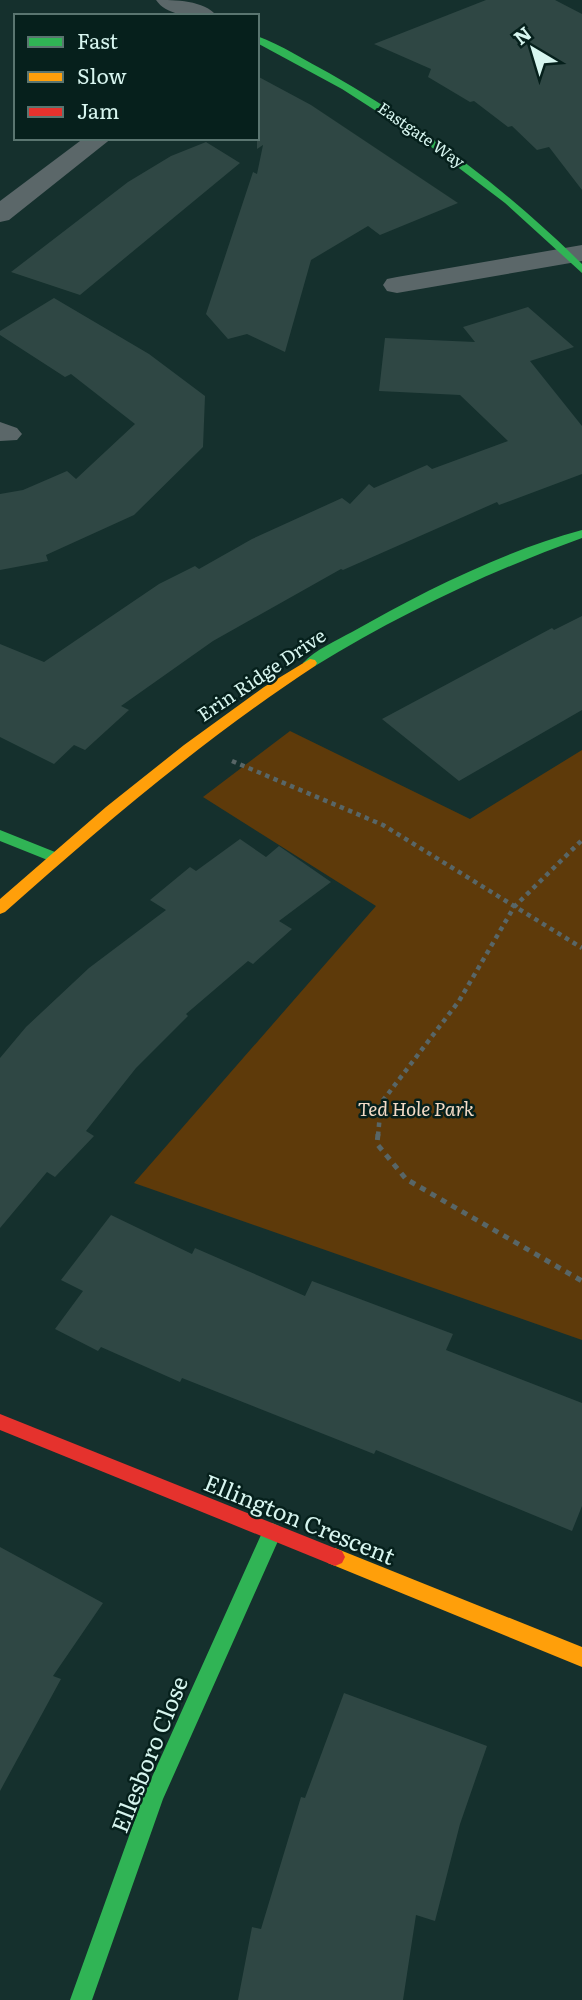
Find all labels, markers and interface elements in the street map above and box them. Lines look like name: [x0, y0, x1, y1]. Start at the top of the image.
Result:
legend: [14, 14, 259, 140]
north arrow: [498, 14, 568, 84]
text: N: [507, 19, 537, 51]
text: Fast: [77, 24, 118, 55]
text: Slow: [77, 59, 127, 90]
text: Jam: [77, 94, 119, 125]
street label: Eastgate Way: [374, 95, 471, 173]
street label: Erin Ridge Drive: [191, 621, 331, 727]
park label: Ted Hole Park: [358, 1094, 475, 1122]
street label: Ellington Crescent: [199, 1464, 401, 1572]
street label: Ellesboro Close: [101, 1671, 195, 1837]

